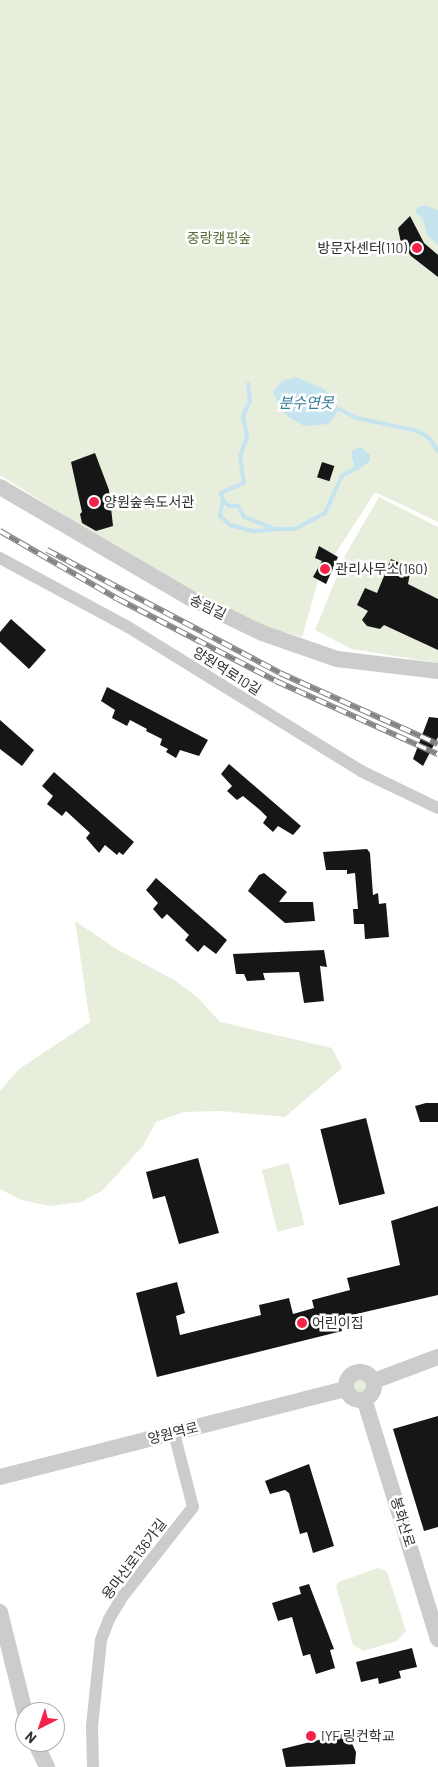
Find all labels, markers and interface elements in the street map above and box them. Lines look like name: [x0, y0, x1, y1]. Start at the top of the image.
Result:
park label: 중랑캠핑숲: [187, 230, 251, 246]
place label: 방문자센터(110): [318, 240, 407, 256]
marker: 방문자센터(110): [411, 242, 423, 254]
water label: 분수연못: [278, 394, 334, 412]
place label: 양원숲속도서관: [104, 494, 194, 510]
marker: 양원숲속도서관: [88, 496, 100, 508]
place label: 관리사무소(160): [335, 561, 427, 577]
marker: 관리사무소(160): [319, 563, 331, 575]
street label: 송림길: [187, 591, 229, 623]
street label: 양원역로10길: [190, 643, 264, 699]
place label: 어린이집: [312, 1315, 364, 1331]
marker: 어린이집: [296, 1317, 308, 1329]
street label: 양원역로: [146, 1419, 200, 1447]
street label: 봉화산로: [387, 1495, 419, 1549]
street label: 용마산로136가길: [98, 1515, 170, 1603]
north arrow: [15, 1702, 65, 1752]
text: N: [21, 1728, 40, 1747]
place label: IYF 링컨학교: [321, 1728, 395, 1744]
marker: IYF 링컨학교: [305, 1730, 317, 1742]

